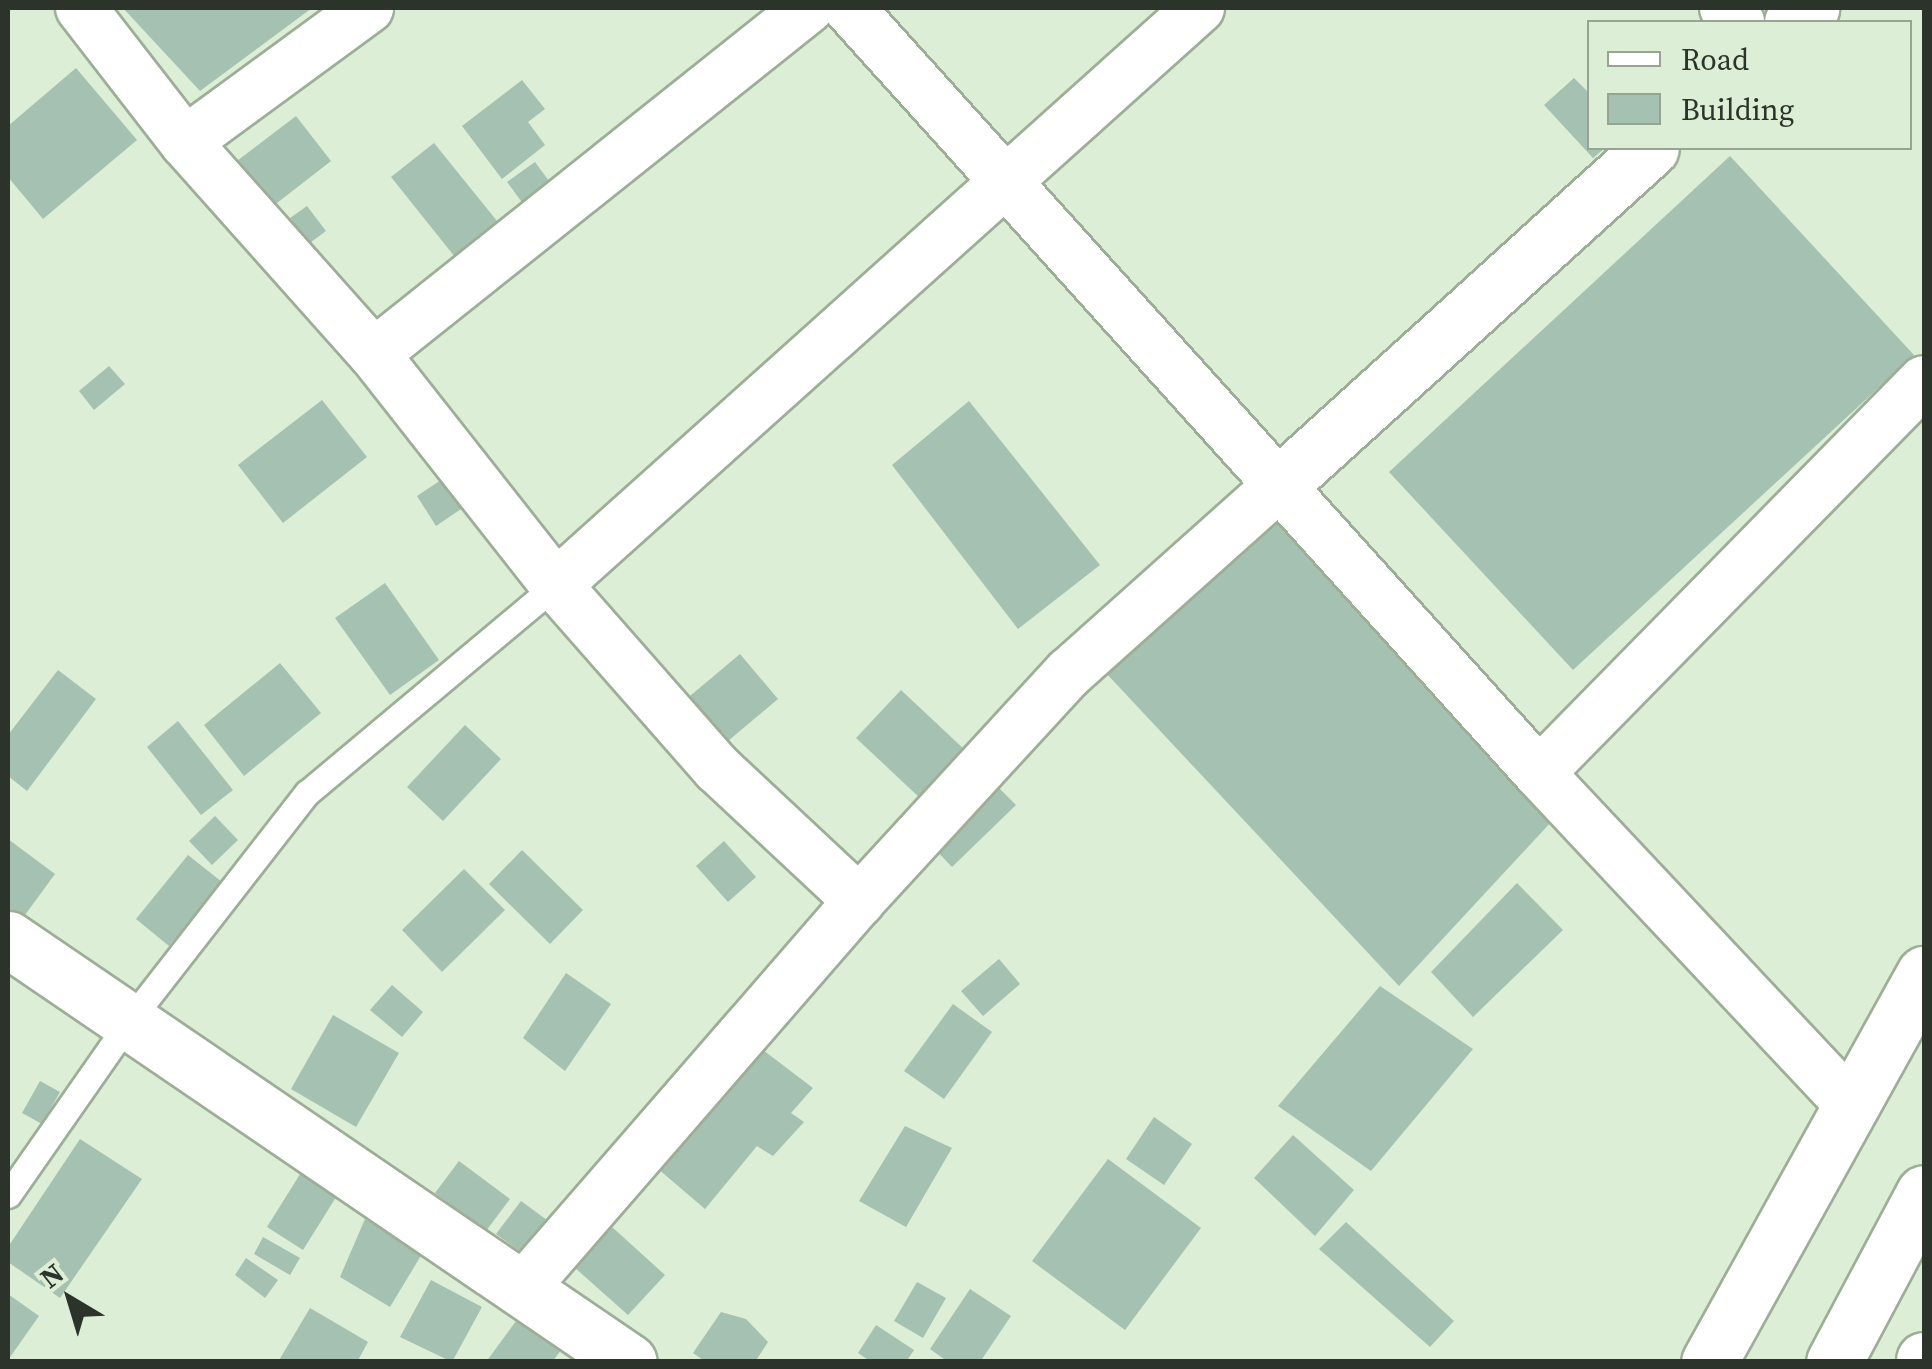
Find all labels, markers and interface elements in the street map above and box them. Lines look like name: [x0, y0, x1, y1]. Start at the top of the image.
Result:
legend: [1587, 20, 1912, 150]
text: Road: [1681, 39, 1749, 80]
text: Building: [1681, 89, 1794, 130]
north arrow: [20, 1249, 120, 1349]
text: N: [32, 1254, 71, 1297]

